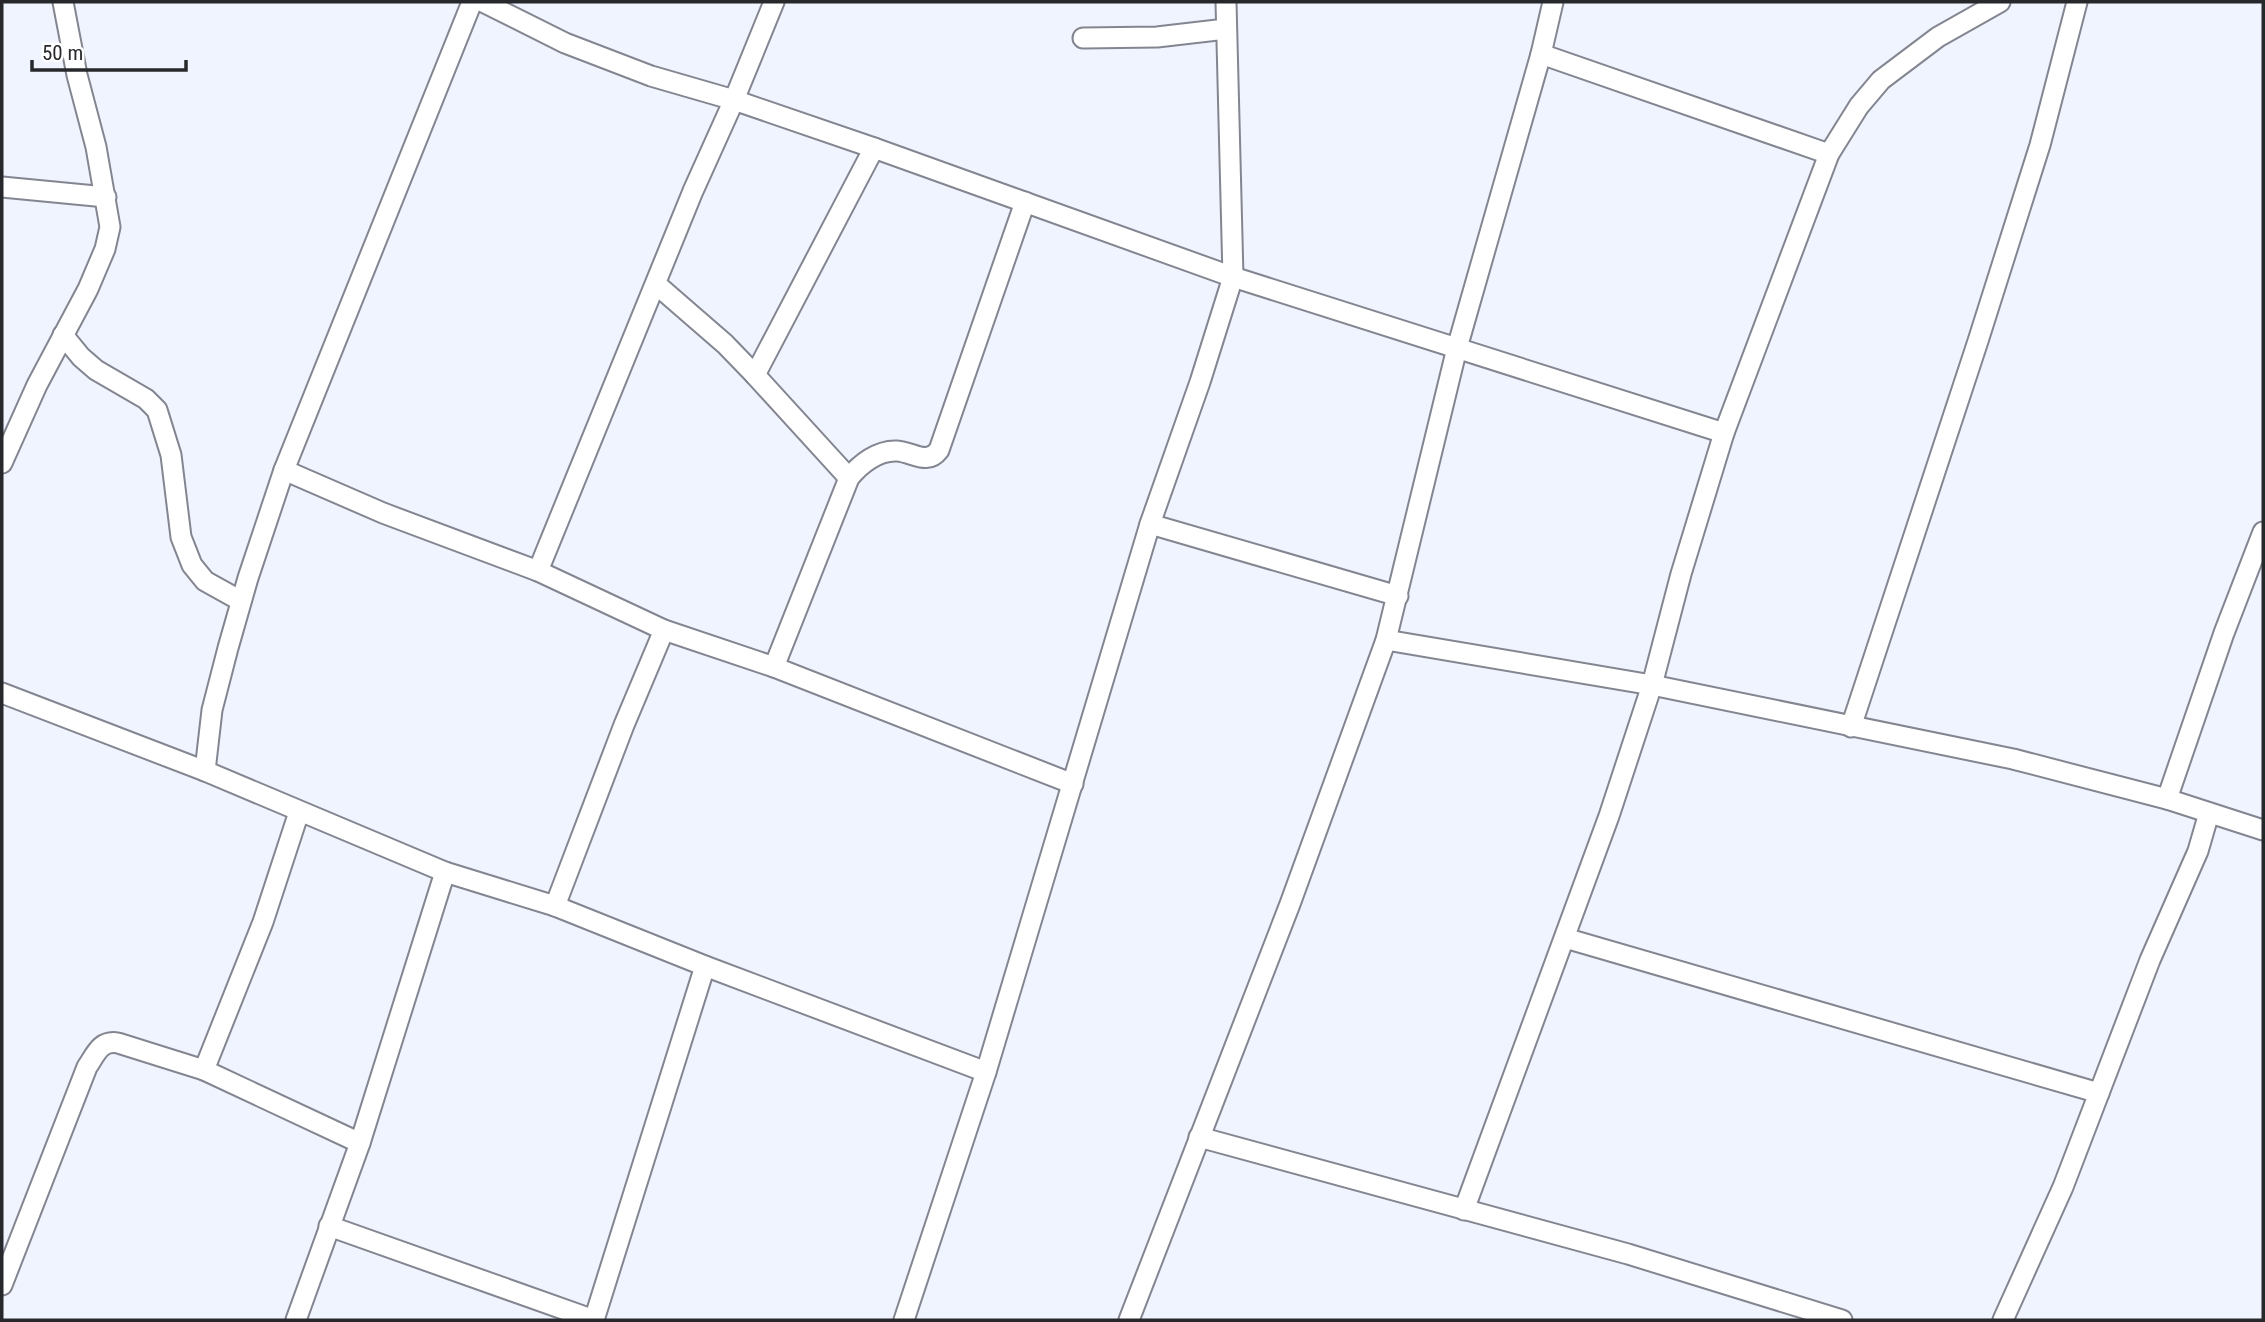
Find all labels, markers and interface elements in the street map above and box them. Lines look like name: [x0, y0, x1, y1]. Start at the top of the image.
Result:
scale bar: [32, 28, 186, 72]
text: 50 m: [42, 41, 83, 65]

